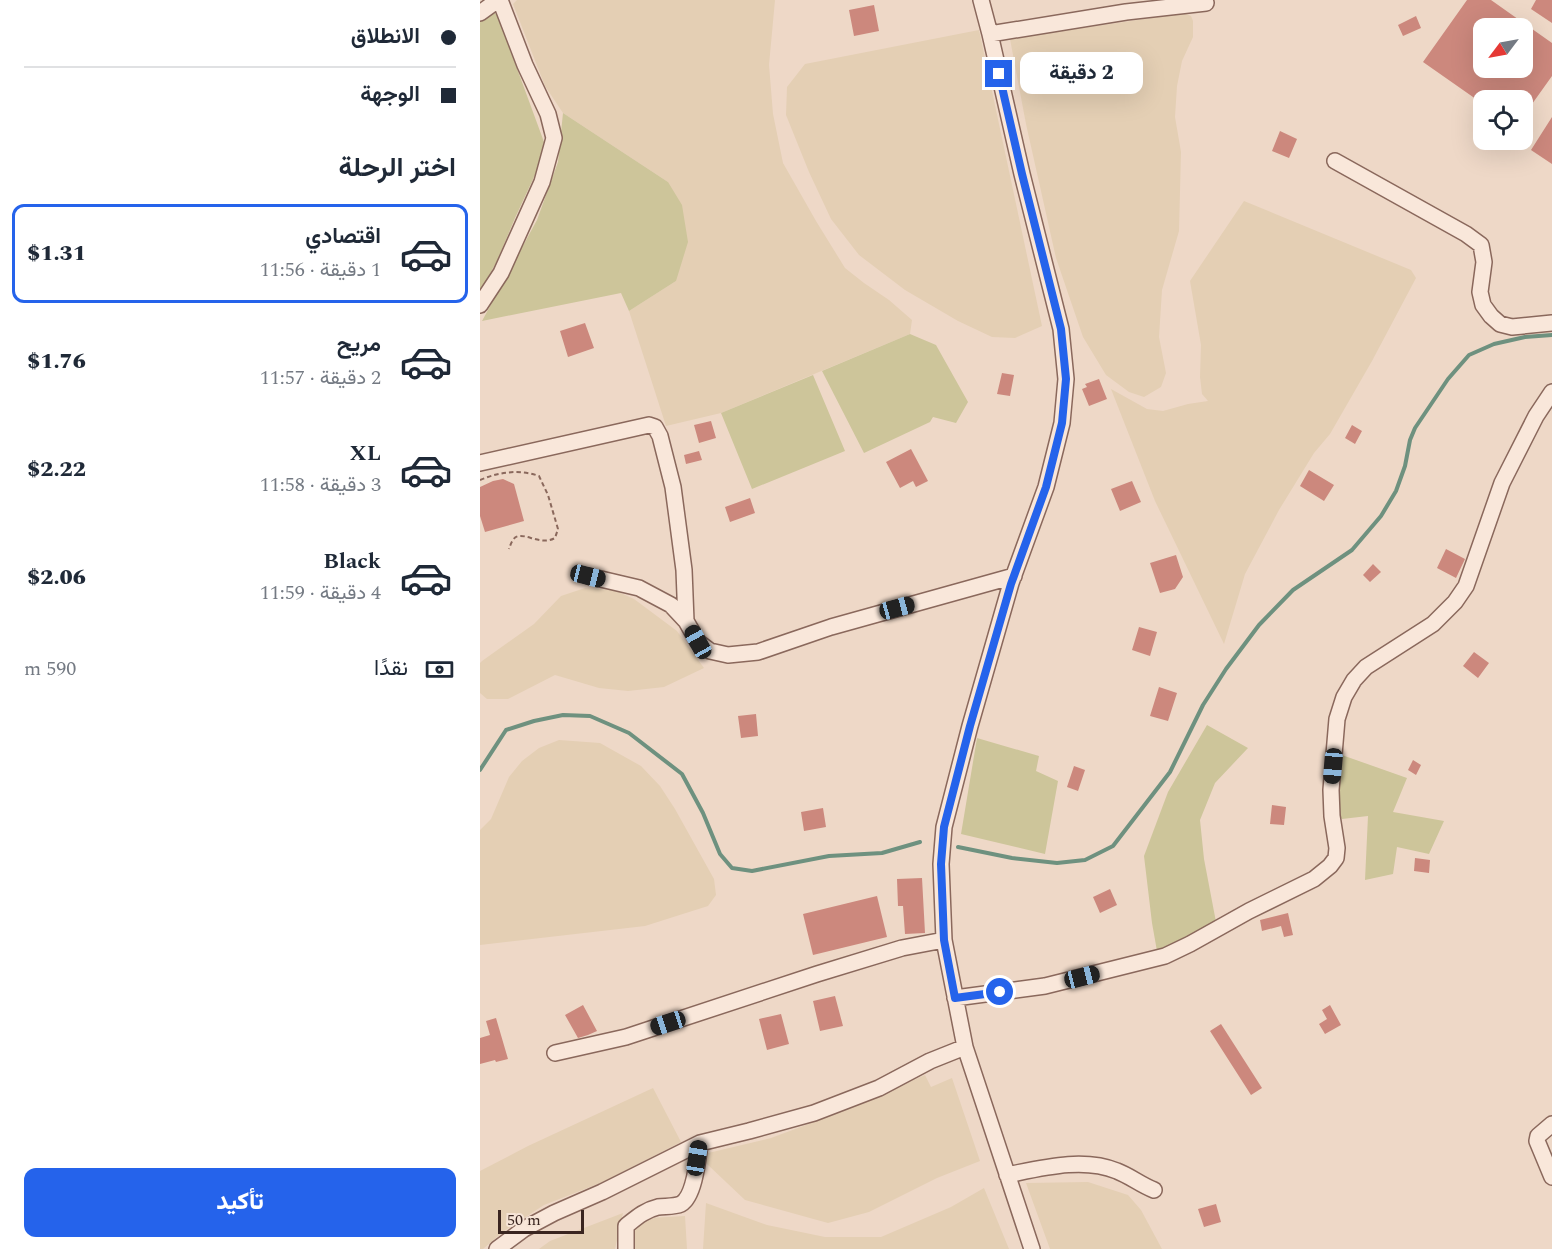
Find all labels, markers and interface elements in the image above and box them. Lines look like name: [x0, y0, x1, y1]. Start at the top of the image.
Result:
north arrow: [1473, 18, 1533, 78]
map controls: [1473, 18, 1533, 150]
text: الانطلاق: [351, 20, 420, 53]
callout: 2 دقيقة: [1020, 53, 1143, 95]
text: 2 دقيقة: [1049, 58, 1114, 88]
route end: [985, 60, 1012, 87]
text: الوجهة: [360, 78, 420, 111]
button: locate: [1473, 90, 1533, 150]
text: اختر الرحلة: [339, 147, 456, 189]
text: اقتصادي: [305, 220, 381, 253]
icon: car: [399, 227, 453, 281]
text: $1.31: [27, 237, 86, 270]
text: 1 دقيقة · 11:56: [260, 255, 381, 285]
text: مريح: [337, 328, 381, 361]
icon: car: [399, 335, 453, 389]
text: $1.76: [27, 345, 86, 378]
text: 2 دقيقة · 11:57: [260, 363, 381, 393]
text: XL: [350, 437, 381, 470]
icon: car: [399, 443, 453, 497]
text: $2.22: [27, 453, 86, 486]
text: 3 دقيقة · 11:58: [260, 470, 381, 500]
text: Black: [323, 545, 381, 578]
icon: car: [399, 551, 453, 605]
text: $2.06: [27, 561, 86, 594]
car: [568, 563, 608, 589]
text: 4 دقيقة · 11:59: [260, 578, 381, 608]
car: [877, 595, 917, 621]
car: [681, 622, 715, 662]
text: نقدًا: [374, 652, 408, 685]
icon: cash: [423, 653, 456, 686]
text: 590 m: [24, 654, 76, 684]
car: [1322, 747, 1344, 785]
car: [1062, 964, 1102, 990]
route start: [986, 978, 1013, 1005]
car: [648, 1009, 688, 1037]
car: [685, 1139, 709, 1177]
button: تأكيد: [24, 1168, 456, 1237]
scale bar: [498, 1207, 584, 1234]
text: 50 m: [507, 1208, 541, 1232]

